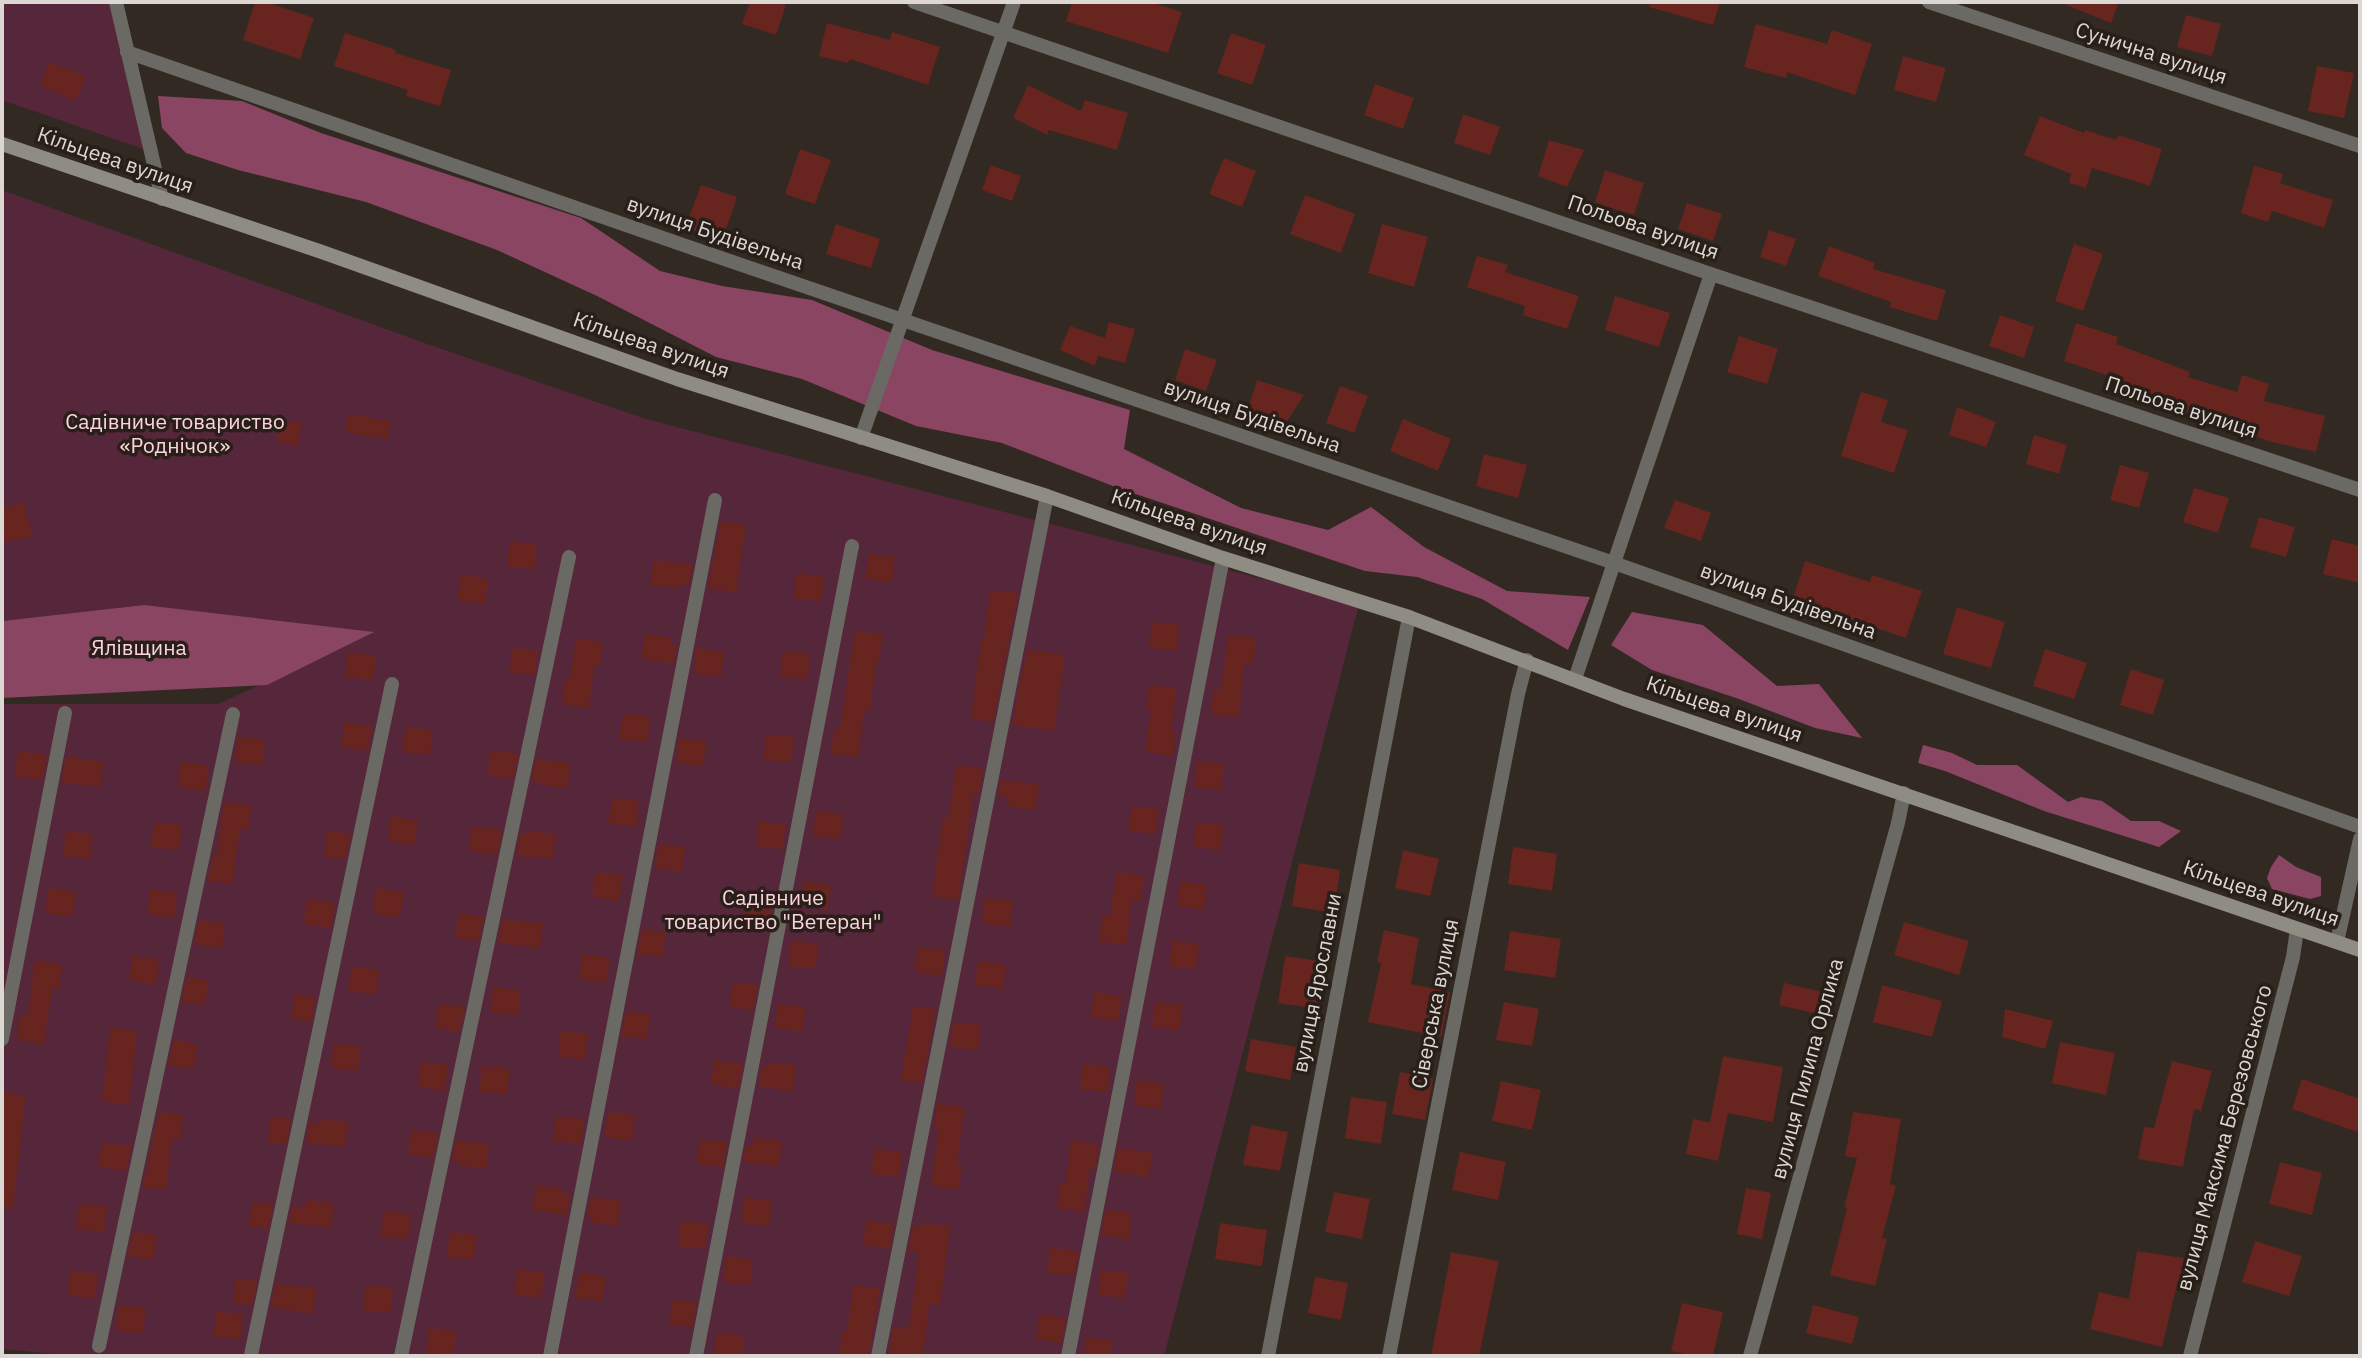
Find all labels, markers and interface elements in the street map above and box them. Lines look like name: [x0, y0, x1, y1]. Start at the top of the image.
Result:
street label: Сунична вулиця: [2072, 18, 2230, 90]
street label: Кільцева вулиця: [34, 122, 196, 200]
street label: Польова вулиця: [1564, 190, 1722, 266]
street label: вулиця Будівельна: [623, 192, 807, 276]
street label: Кільцева вулиця: [570, 307, 732, 385]
street label: Польова вулиця: [2102, 372, 2260, 444]
street label: вулиця Будівельна: [1160, 375, 1344, 459]
park label: Садівниче товариство «Роднічок»: [65, 410, 285, 460]
street label: Кільцева вулиця: [1108, 484, 1270, 562]
street label: вулиця Будівельна: [1697, 558, 1879, 646]
park label: Ялівщина: [91, 636, 187, 662]
street label: Кільцева вулиця: [1643, 671, 1805, 749]
street label: Кільцева вулиця: [2180, 855, 2342, 933]
park label: Садівниче товариство "Ветеран": [664, 886, 882, 936]
street label: вулиця Ярославни: [1288, 891, 1348, 1075]
street label: Сіверська вулиця: [1407, 917, 1465, 1091]
street label: вулиця Пилипа Орлика: [1766, 956, 1850, 1182]
street label: вулиця Максима Березовського: [2172, 982, 2278, 1294]

